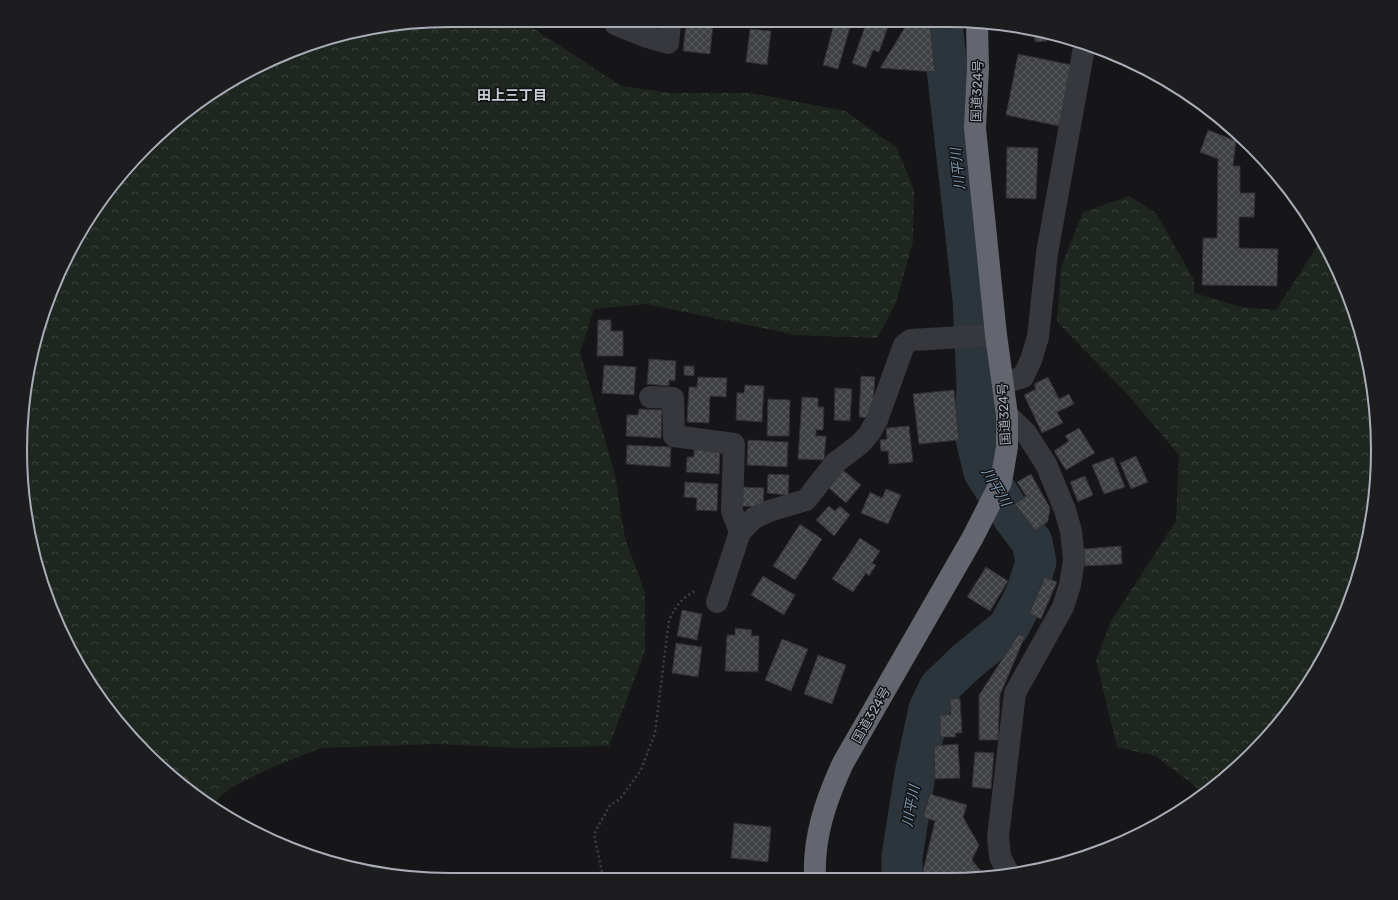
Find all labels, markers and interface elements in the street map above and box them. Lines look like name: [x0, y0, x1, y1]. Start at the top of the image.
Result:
street label: 国道324号: [968, 60, 986, 122]
district label: 田上三丁目: [477, 87, 547, 104]
water label: 川平川: [947, 145, 969, 191]
street label: 国道324号: [995, 382, 1013, 446]
water label: 川平川: [978, 465, 1015, 511]
street label: 国道324号: [849, 684, 893, 746]
water label: 川平川: [899, 782, 923, 828]

